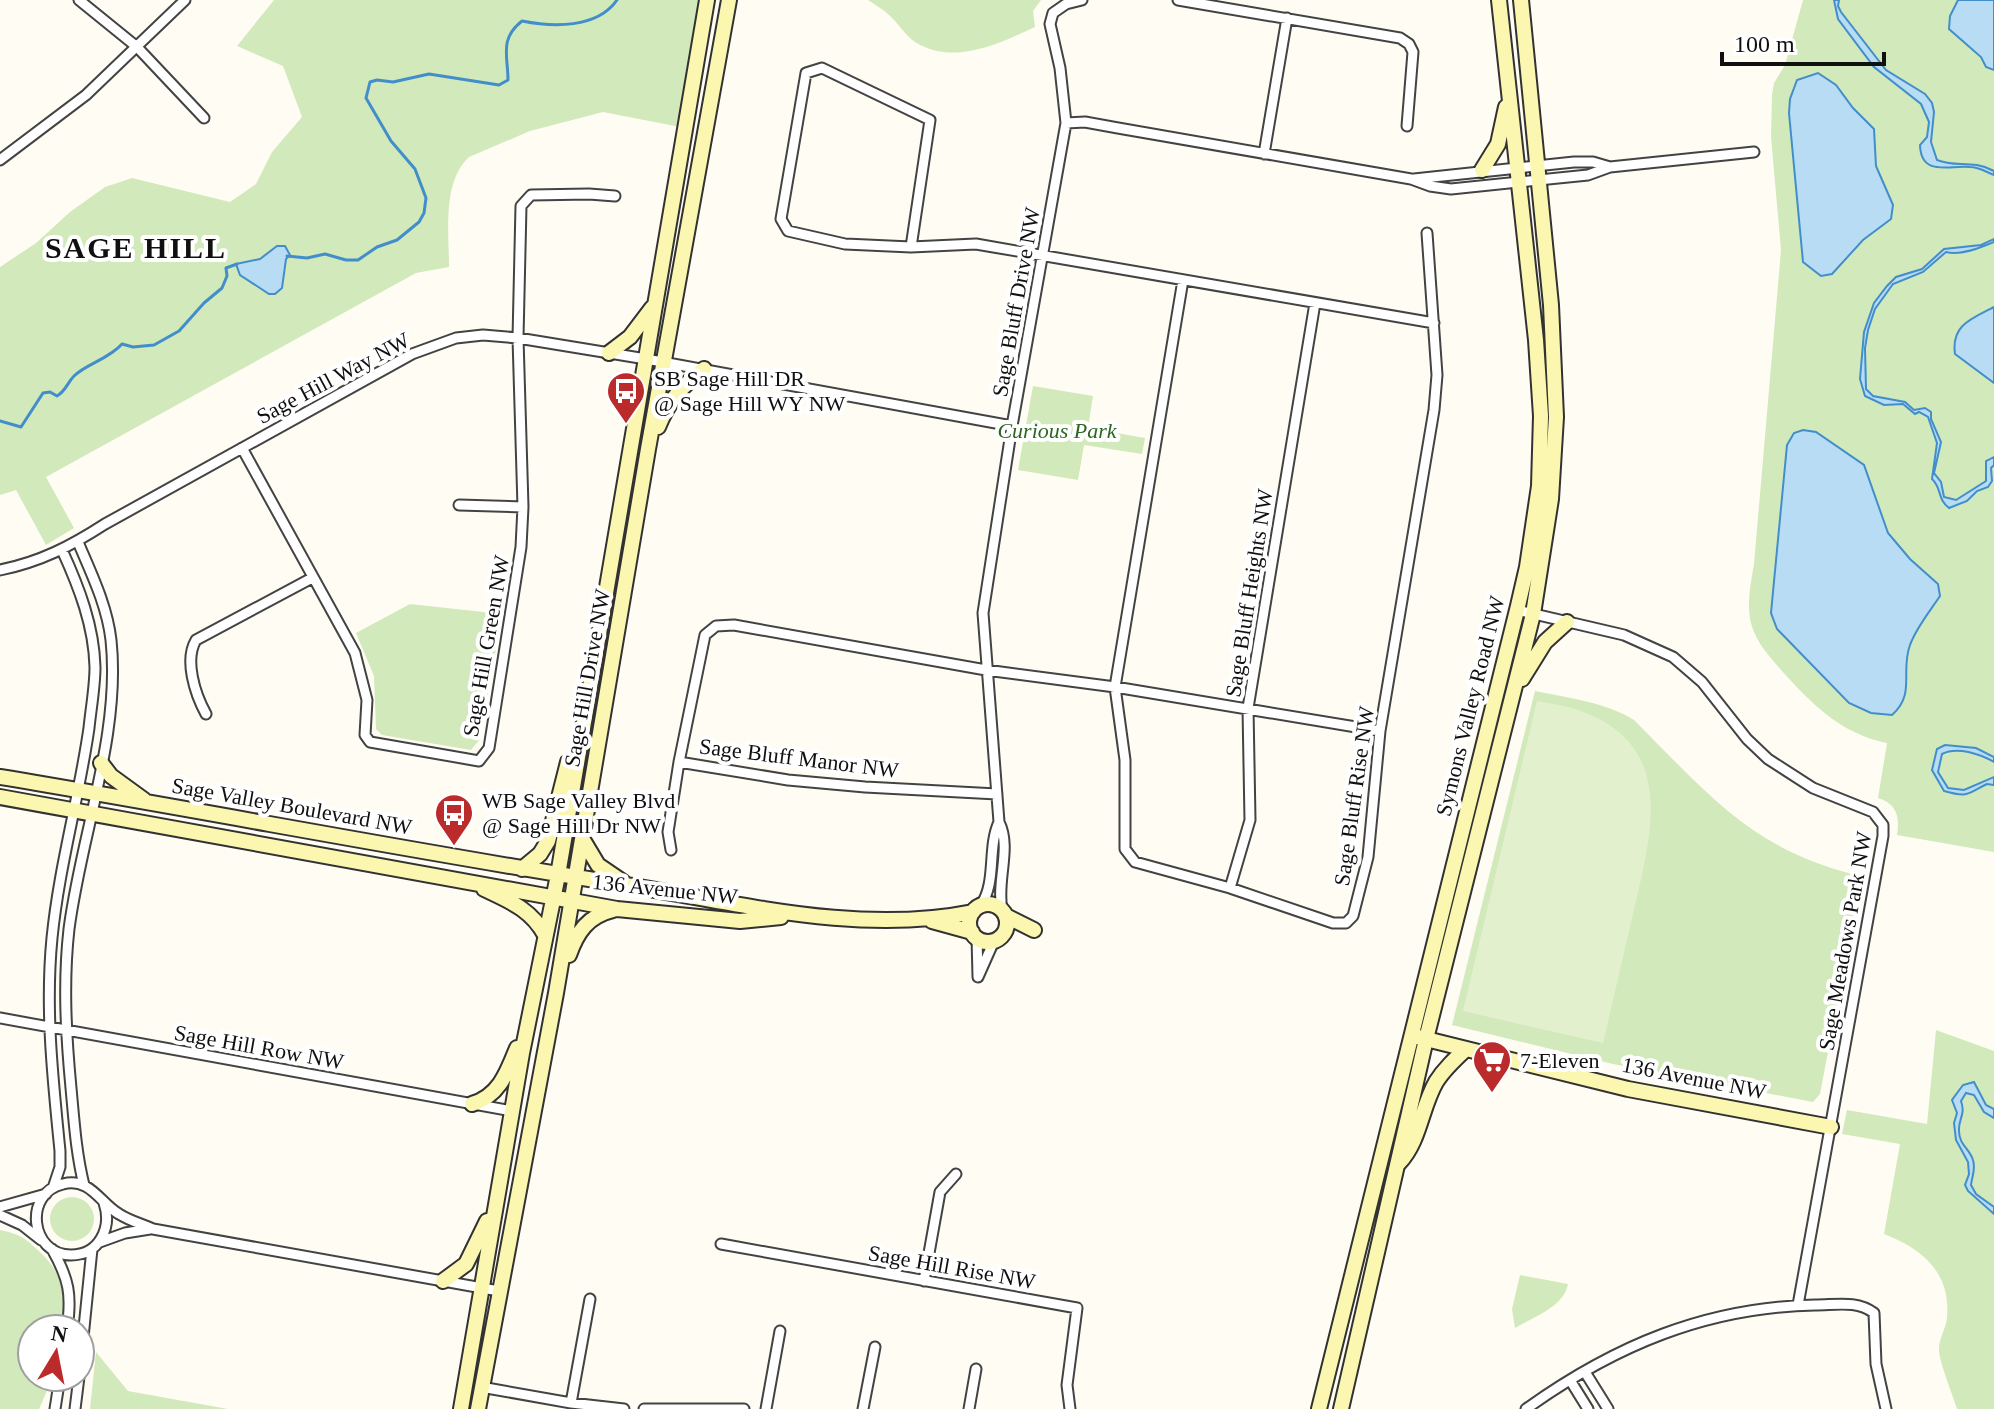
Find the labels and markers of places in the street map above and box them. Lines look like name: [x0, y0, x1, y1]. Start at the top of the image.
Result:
place label: SB Sage Hill DR @ Sage Hill WY NW: [654, 366, 846, 416]
bus stop icon: SB Sage Hill DR @ Sage Hill WY NW: [605, 370, 647, 425]
place label: WB Sage Valley Blvd @ Sage Hill Dr NW: [482, 788, 675, 838]
bus stop icon: WB Sage Valley Blvd @ Sage Hill Dr NW: [433, 792, 475, 847]
supermarket icon: 7-Eleven: [1471, 1039, 1513, 1094]
place label: 7-Eleven: [1520, 1048, 1599, 1073]

